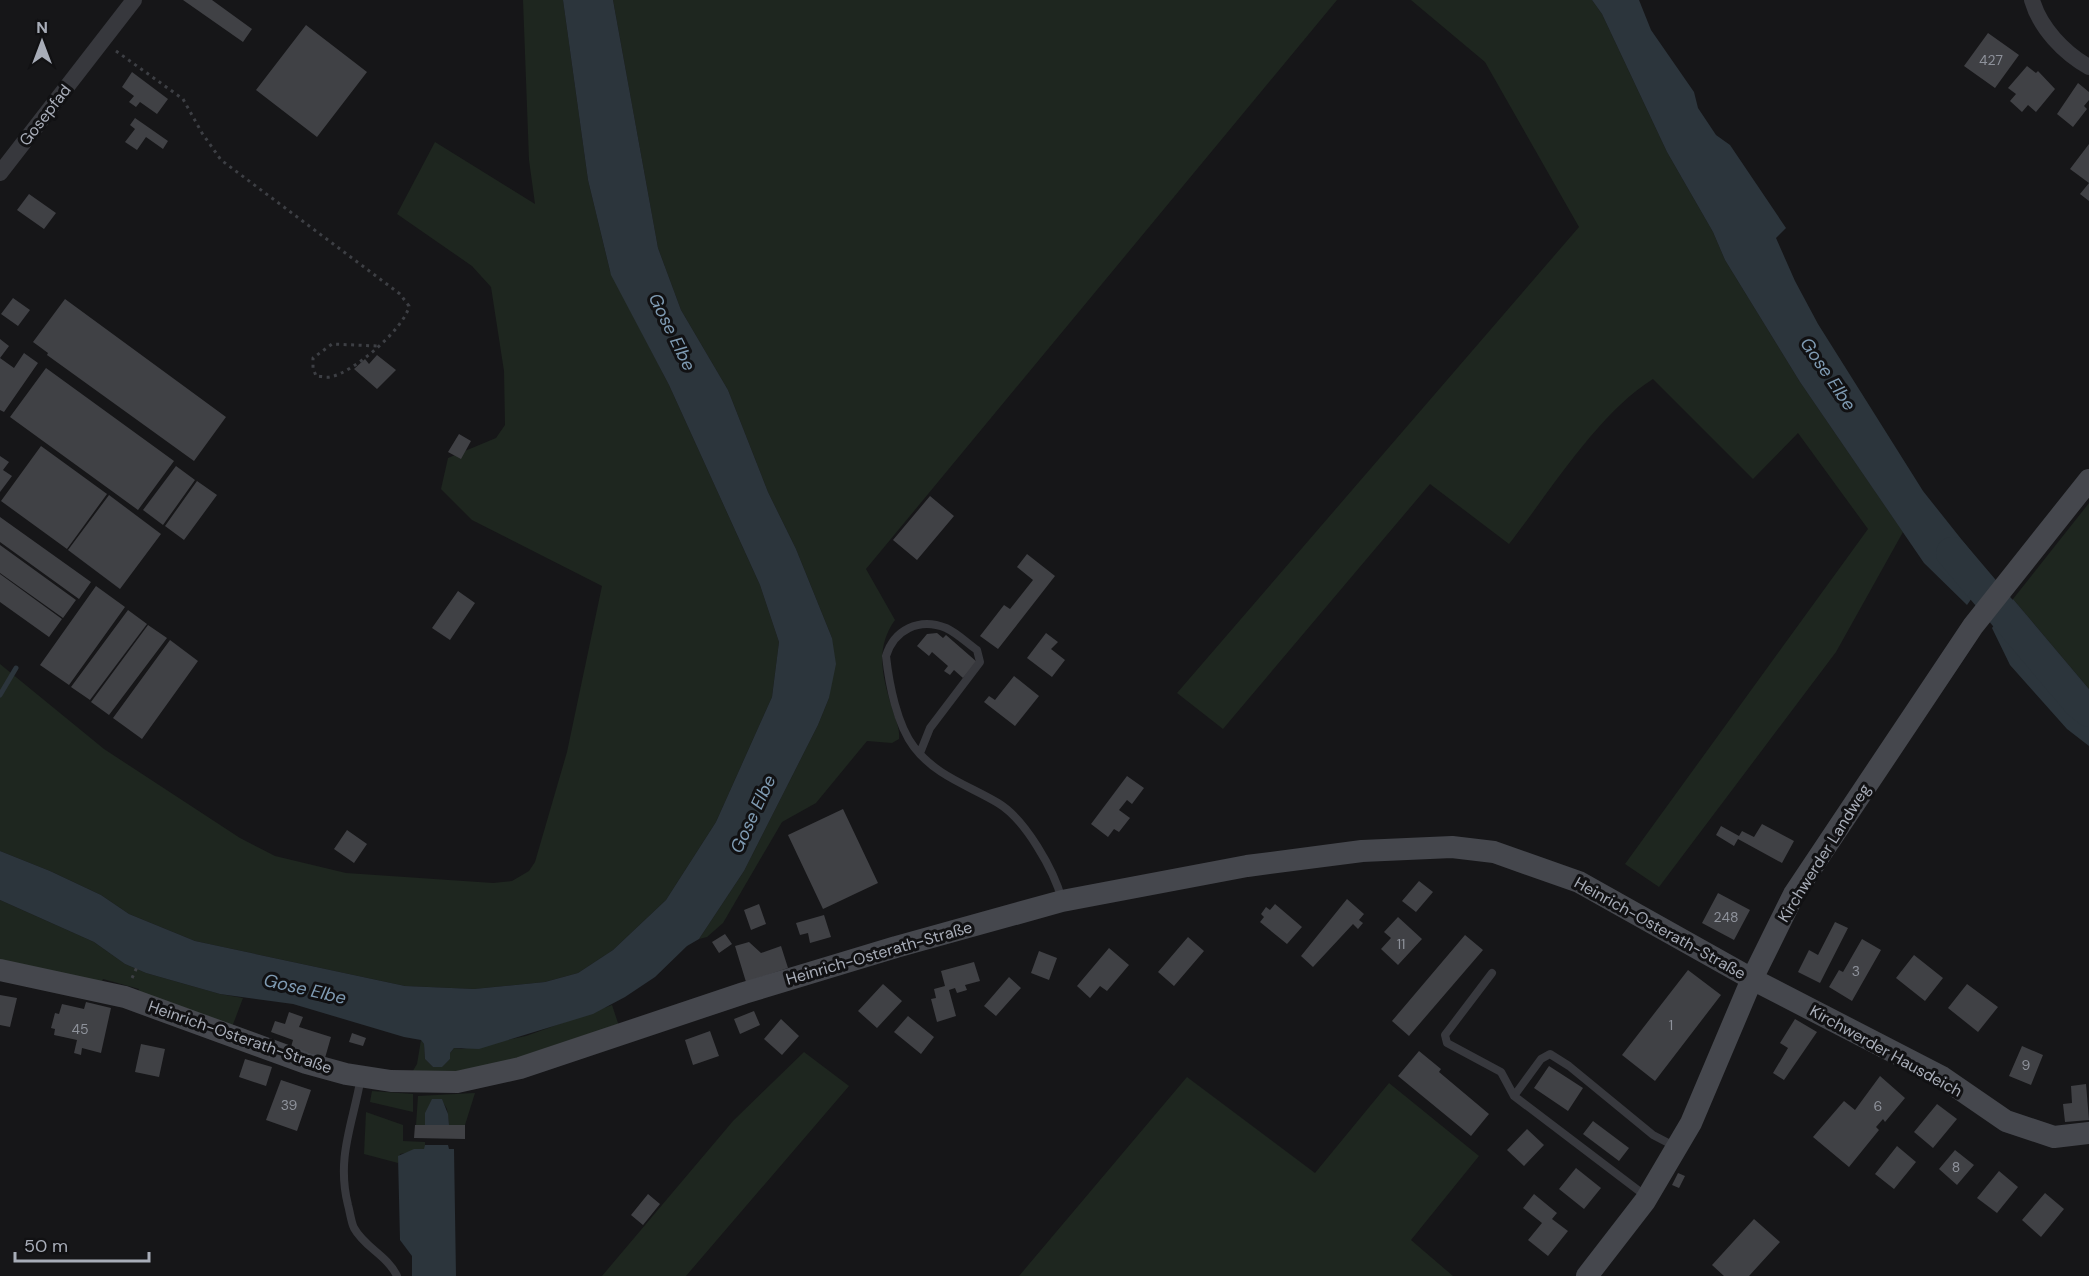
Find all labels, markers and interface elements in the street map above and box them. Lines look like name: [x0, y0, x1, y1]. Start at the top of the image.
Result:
north arrow: [12, 12, 72, 72]
text: N: [36, 17, 48, 38]
house number: 427: [1979, 51, 2003, 69]
street label: Gosepfad: [14, 80, 76, 150]
water label: Gose Elbe: [643, 289, 701, 375]
water label: Gose Elbe: [1795, 333, 1861, 415]
water label: Gose Elbe: [724, 771, 782, 857]
street label: Kirchwerder Landweg: [1773, 780, 1875, 926]
street label: Heinrich-Osterath-Straße: [1570, 872, 1750, 984]
house number: 248: [1714, 908, 1738, 926]
street label: Heinrich-Osterath-Straße: [783, 916, 975, 990]
house number: 11: [1397, 935, 1405, 953]
house number: 3: [1852, 962, 1860, 980]
water label: Gose Elbe: [261, 968, 349, 1010]
street label: Heinrich-Osterath-Straße: [145, 996, 335, 1078]
street label: Kirchwerder Hausdeich: [1806, 1000, 1966, 1102]
house number: 1: [1669, 1016, 1673, 1034]
house number: 45: [71, 1020, 89, 1038]
house number: 9: [2022, 1056, 2031, 1074]
house number: 39: [281, 1096, 298, 1114]
house number: 6: [1874, 1097, 1882, 1115]
house number: 8: [1952, 1158, 1960, 1176]
scale bar: [15, 1225, 148, 1263]
text: 50 m: [24, 1234, 68, 1258]

